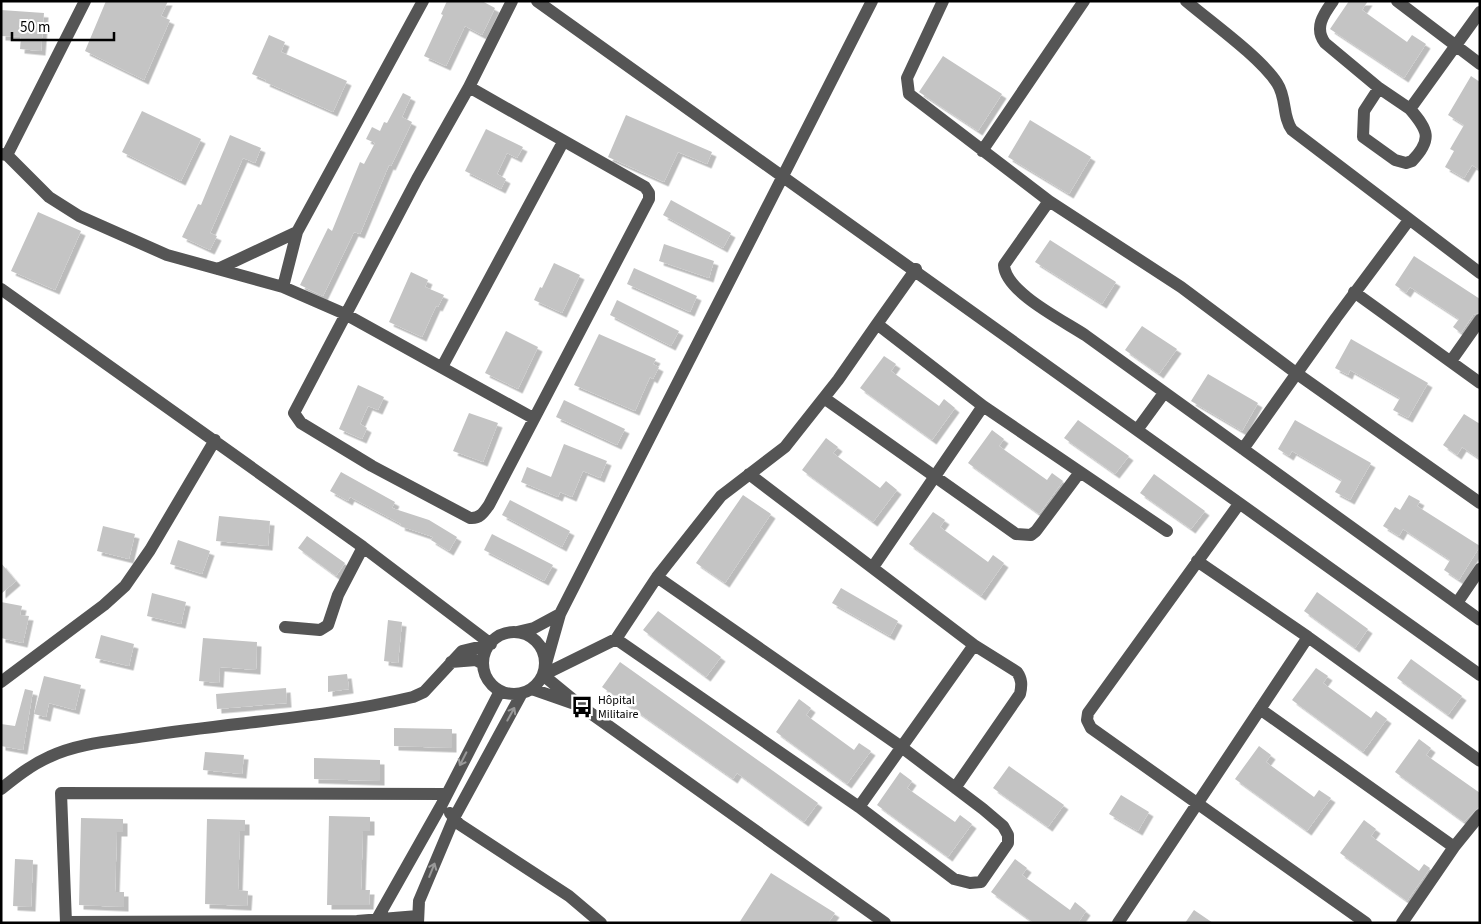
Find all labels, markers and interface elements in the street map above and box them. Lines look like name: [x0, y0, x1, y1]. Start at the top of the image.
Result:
scale bar: [12, 10, 115, 42]
text: 50 m: [20, 17, 50, 38]
place label: Hôpital Militaire: [598, 692, 639, 723]
bus stop icon: Hôpital Militaire: [569, 694, 595, 720]
one-way arrow: [507, 707, 516, 722]
one-way arrow: [458, 752, 468, 767]
one-way arrow: [428, 863, 438, 878]

